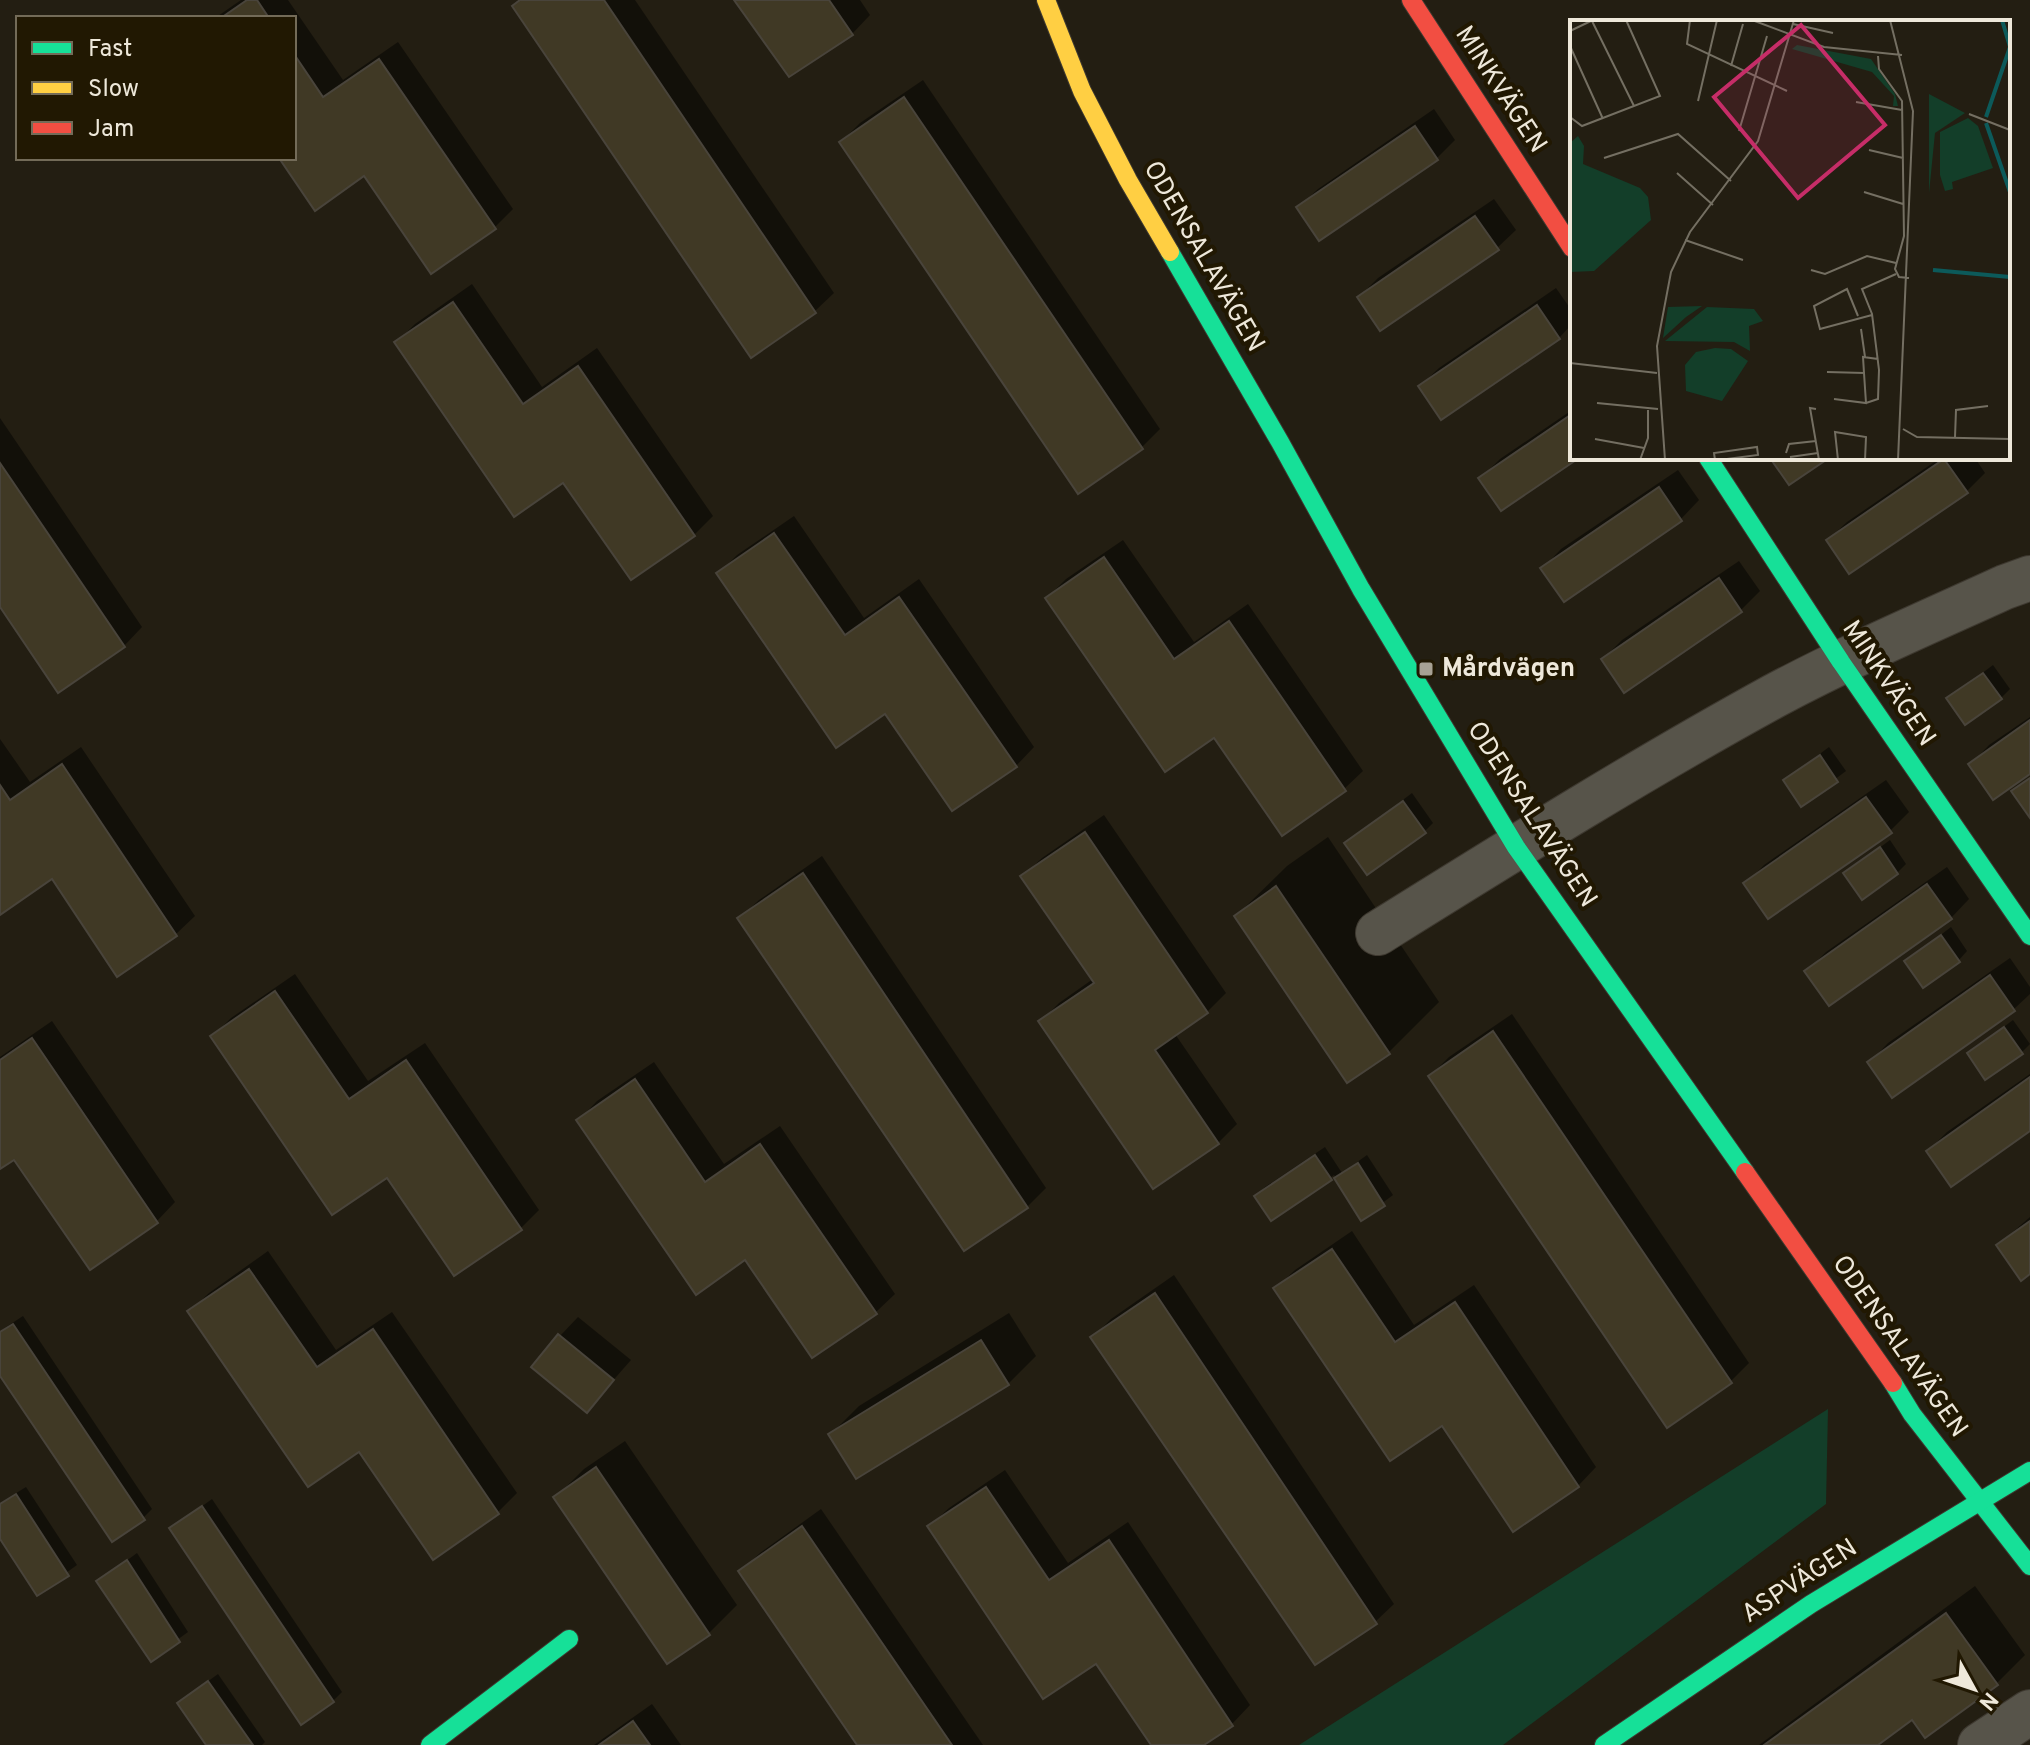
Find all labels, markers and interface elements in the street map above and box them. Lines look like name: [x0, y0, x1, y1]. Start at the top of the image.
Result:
legend: [16, 16, 296, 160]
street label: MINKVÄGEN: [1447, 20, 1554, 160]
inset map: [1570, 20, 2010, 460]
text: Fast: [88, 35, 132, 65]
text: Slow: [88, 75, 139, 105]
text: Jam: [88, 115, 134, 145]
street label: ODENSALAVÄGEN: [1135, 155, 1272, 358]
street label: MINKVÄGEN: [1834, 614, 1943, 753]
place label: Mårdvägen: [1442, 653, 1575, 686]
marker: Mårdvägen: [1417, 660, 1435, 678]
street label: ODENSALAVÄGEN: [1459, 715, 1604, 914]
street label: ODENSALAVÄGEN: [1824, 1249, 1975, 1445]
street label: ASPVÄGEN: [1735, 1532, 1864, 1632]
north arrow: [1934, 1649, 2014, 1729]
text: N: [1972, 1686, 2003, 1715]

